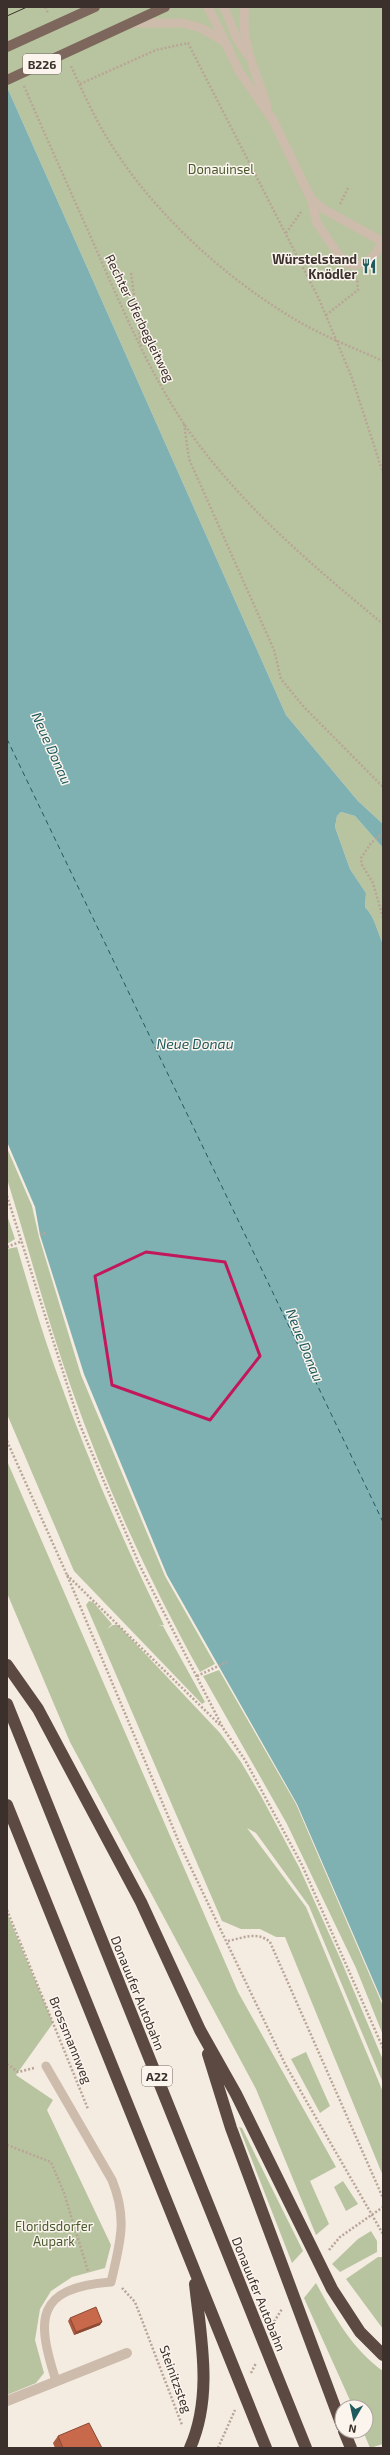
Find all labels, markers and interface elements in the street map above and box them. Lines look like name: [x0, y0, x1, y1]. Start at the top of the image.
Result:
road number: B226: [23, 54, 61, 74]
park label: Donauinsel: [188, 161, 254, 177]
place label: Würstelstand Knödler: [272, 251, 357, 282]
street label: Rechter Uferbegleitweg: [102, 252, 178, 384]
restaurant icon: Würstelstand Knödler: [360, 257, 378, 275]
water label: Neue Donau: [29, 709, 75, 787]
water label: Neue Donau: [156, 1035, 234, 1052]
water label: Neue Donau: [283, 1306, 327, 1384]
street label: Donauufer Autobahn: [108, 1933, 168, 2053]
street label: Brossmannweg: [46, 1994, 96, 2086]
road number: A22: [142, 2066, 172, 2086]
park label: Floridsdorfer Aupark: [15, 2218, 93, 2249]
street label: Donauufer Autobahn: [229, 2234, 289, 2354]
street label: Steinitzsteg: [156, 2343, 196, 2415]
north arrow: [334, 2399, 374, 2439]
text: N: [347, 2422, 357, 2436]

